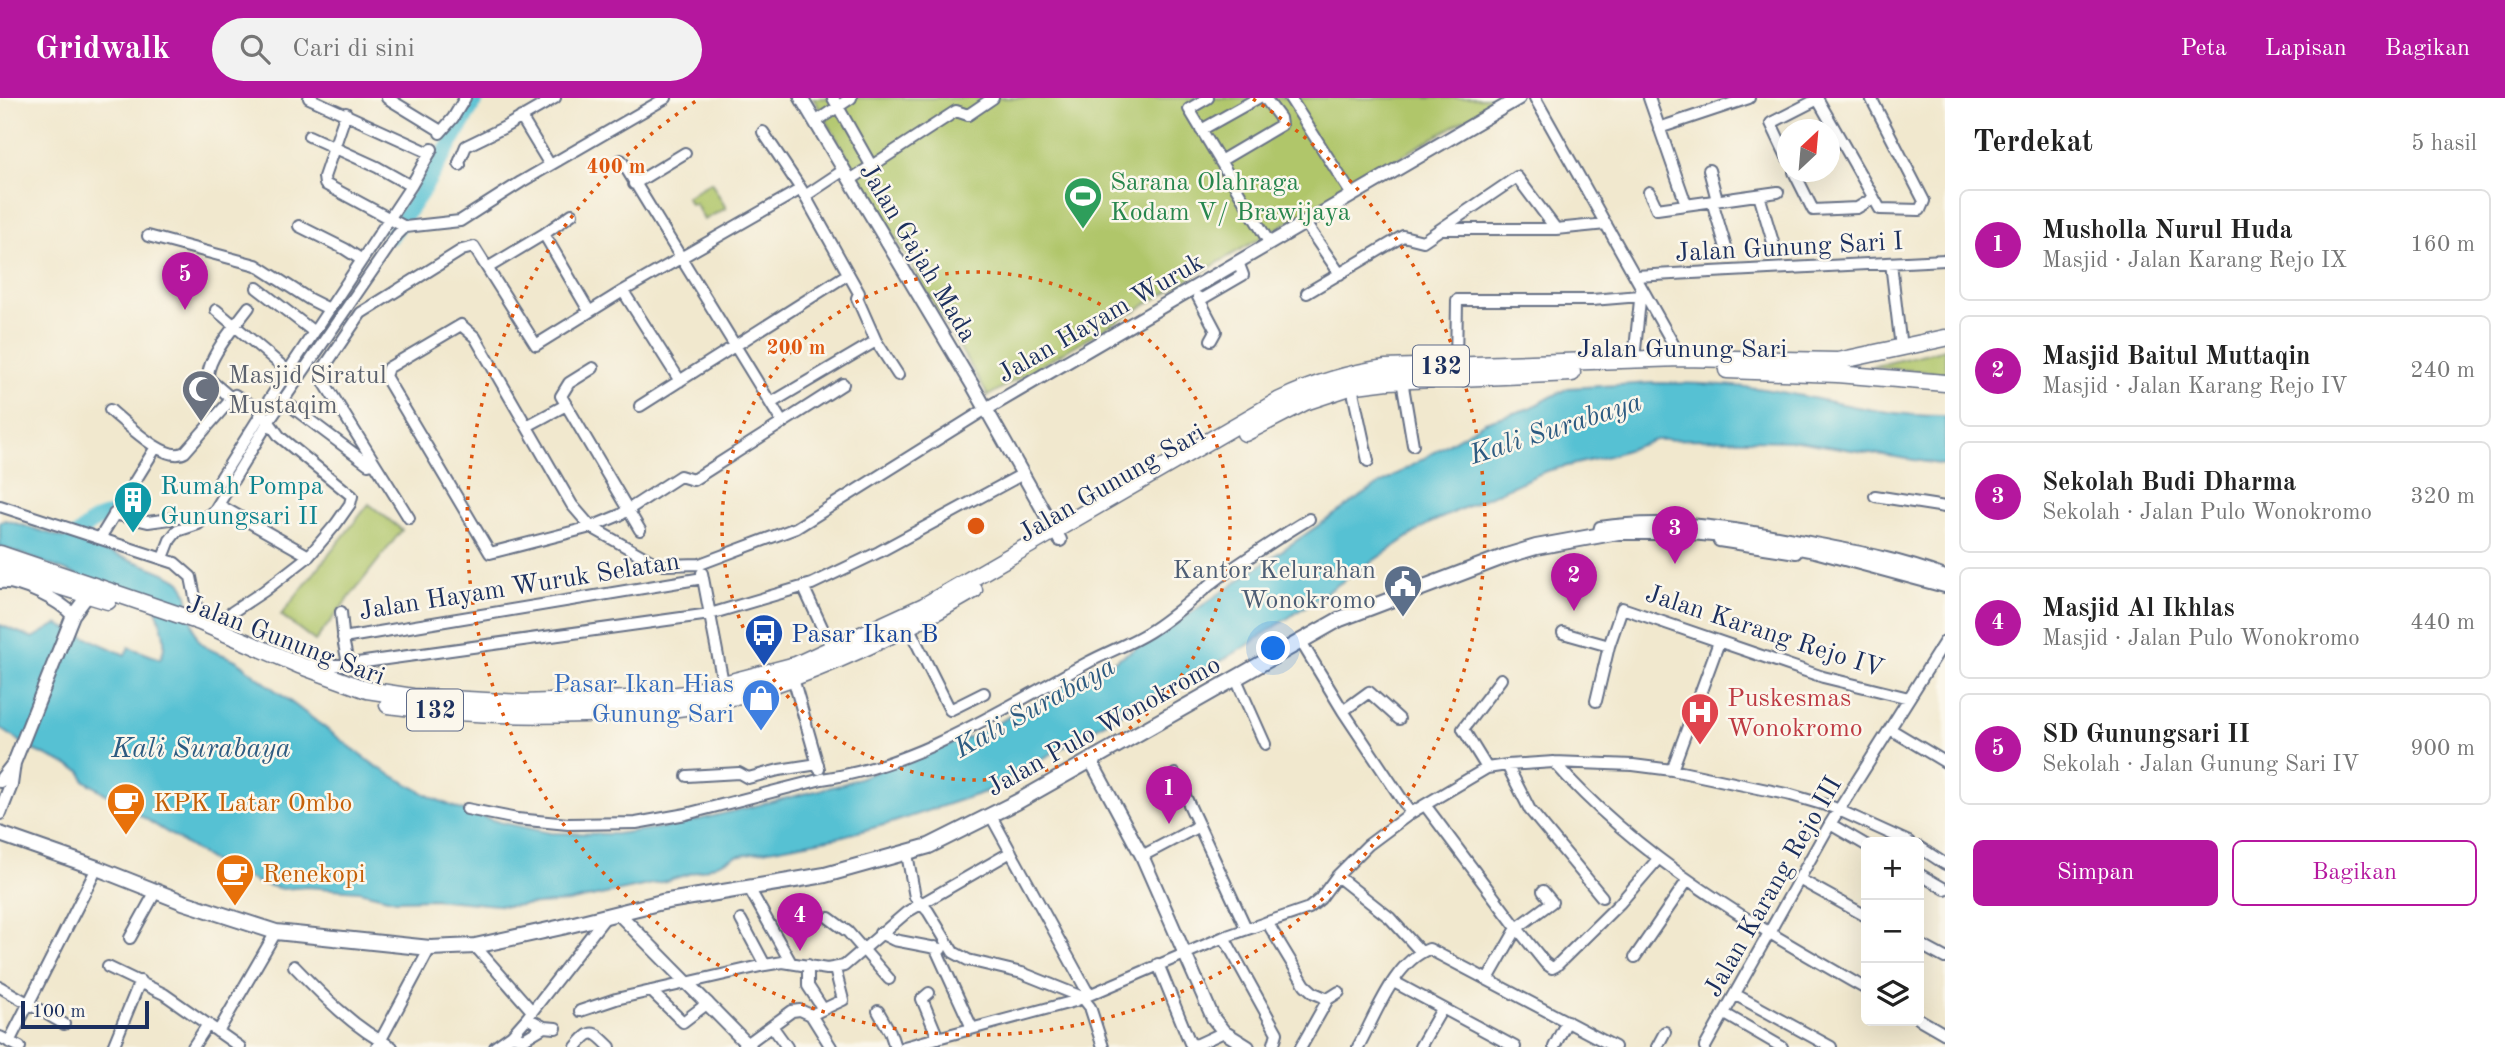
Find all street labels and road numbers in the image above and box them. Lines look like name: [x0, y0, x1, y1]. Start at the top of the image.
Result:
street label: Jalan Gajah Mada: [854, 159, 981, 347]
street label: Jalan Gunung Sari I: [1675, 229, 1904, 267]
street label: Jalan Hayam Wuruk: [993, 249, 1209, 388]
street label: Jalan Gunung Sari: [1577, 337, 1787, 363]
road number: 132: [1413, 345, 1469, 386]
street label: Jalan Gunung Sari: [1014, 420, 1210, 548]
street label: Jalan Hayam Wuruk Selatan: [357, 549, 682, 625]
street label: Jalan Karang Rejo IV: [1642, 581, 1887, 683]
street label: Jalan Gunung Sari: [182, 591, 388, 691]
street label: Jalan Pulo Wonokromo: [983, 652, 1225, 802]
road number: 132: [407, 690, 463, 730]
street label: Jalan Karang Rejo III: [1700, 773, 1847, 1001]

